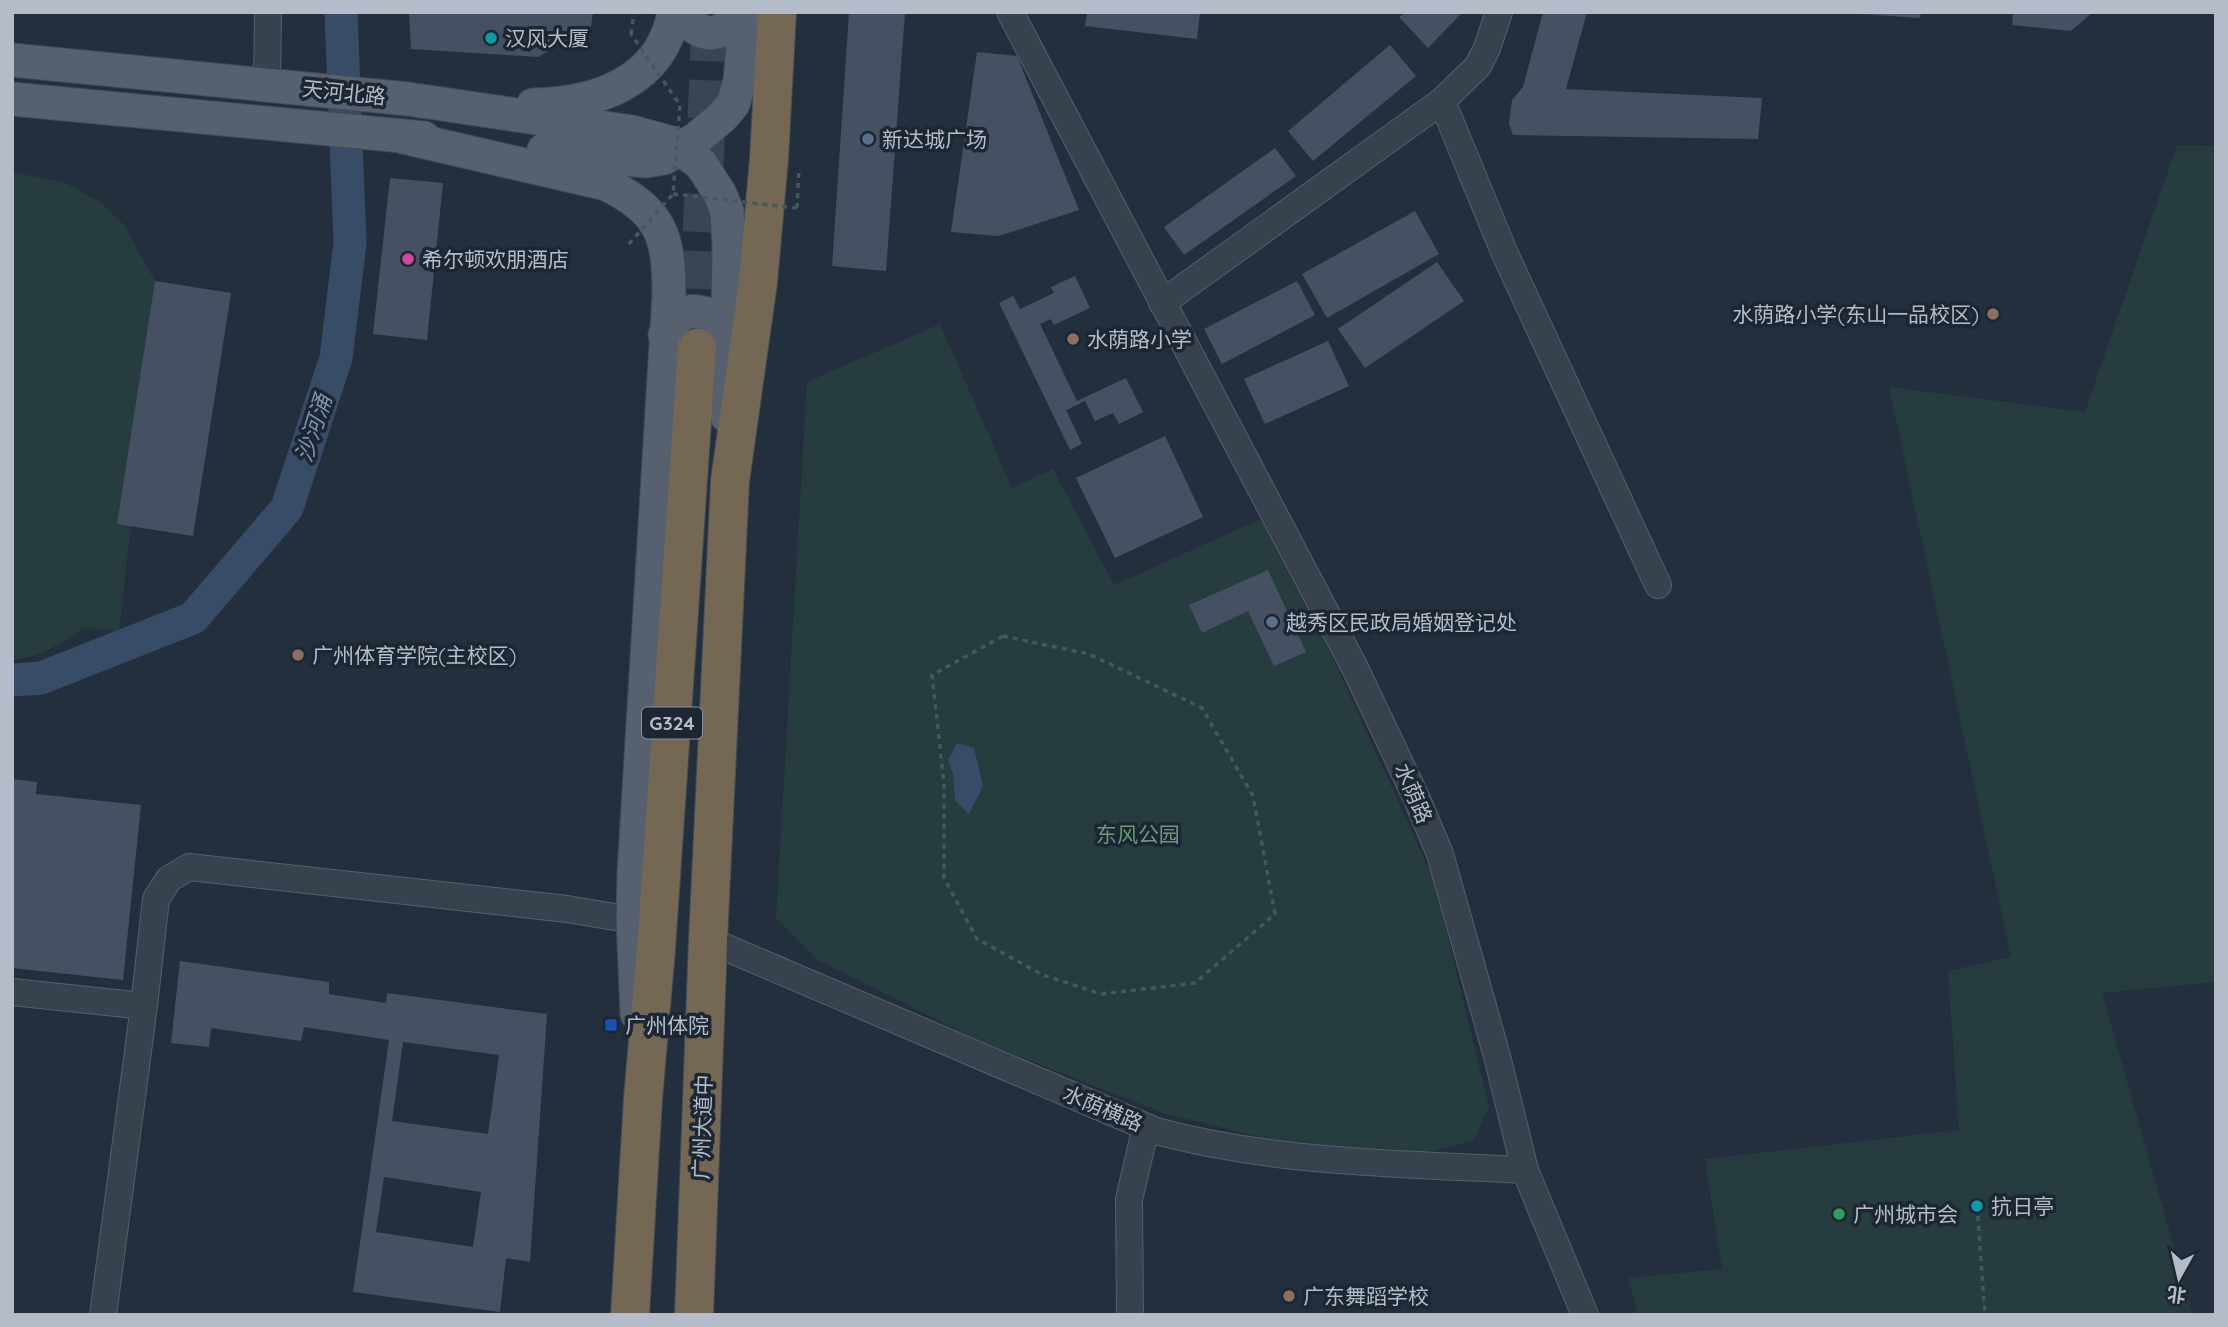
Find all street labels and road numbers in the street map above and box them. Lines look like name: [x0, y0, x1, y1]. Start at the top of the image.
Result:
street label: 天河北路: [301, 75, 387, 109]
road number: G324: [642, 708, 702, 738]
street label: 水荫路: [1390, 759, 1438, 827]
street label: 广州大道中: [687, 1074, 717, 1180]
street label: 水荫横路: [1059, 1080, 1147, 1136]

